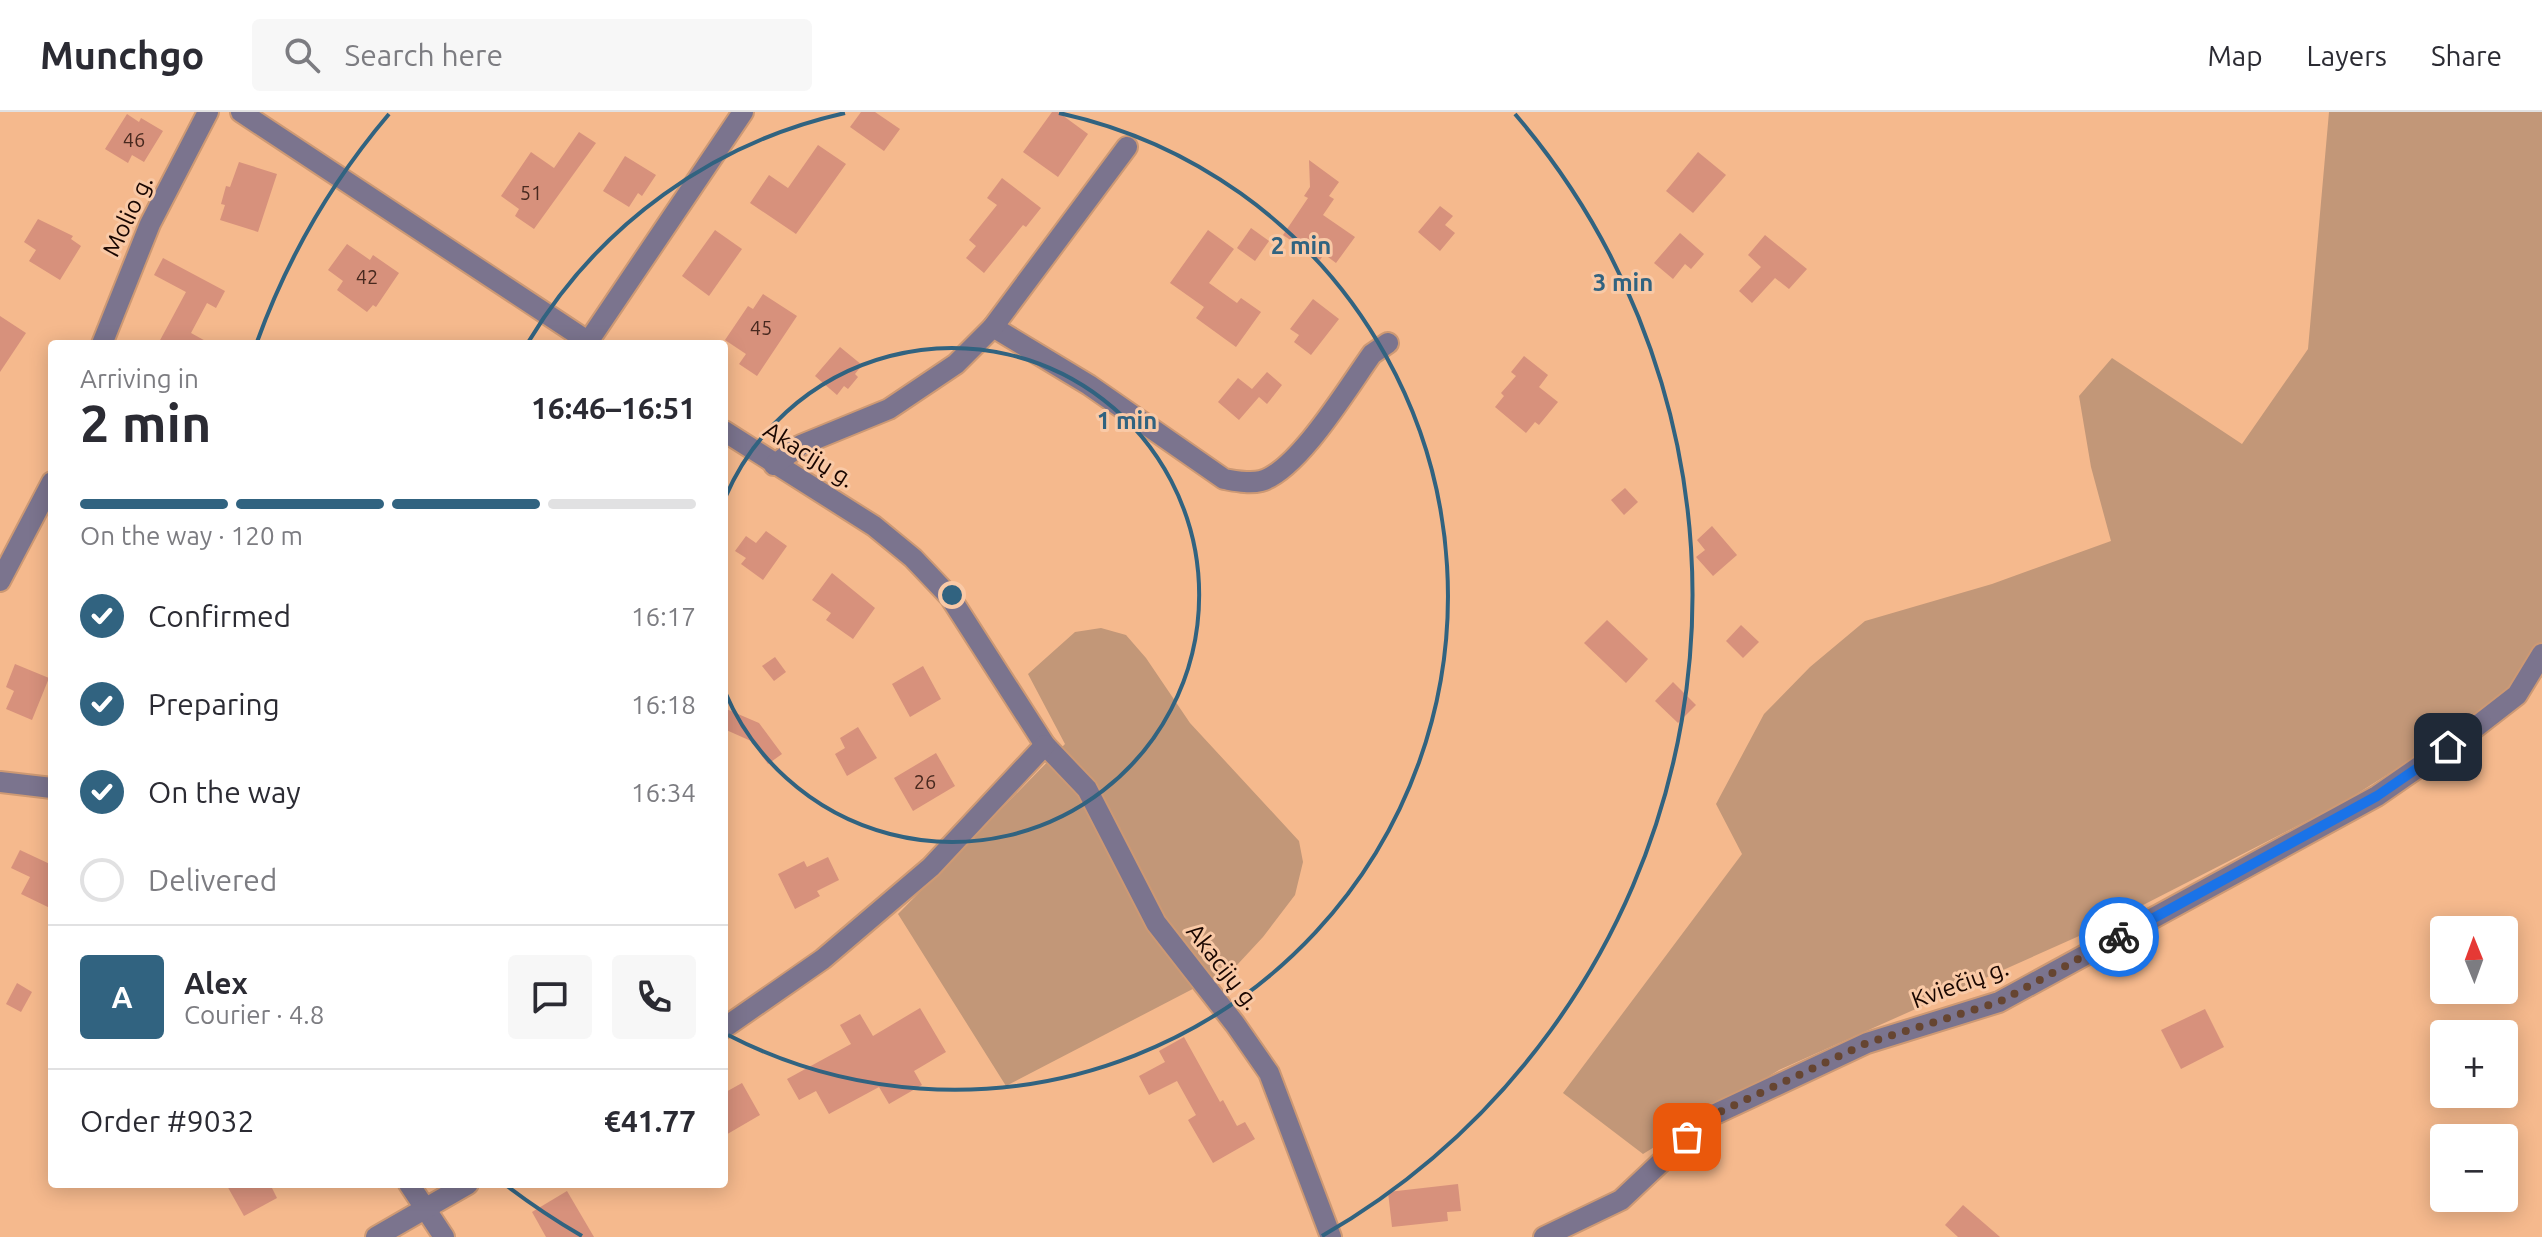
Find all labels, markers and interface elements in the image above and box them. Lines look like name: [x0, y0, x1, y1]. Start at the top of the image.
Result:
search box: [252, 19, 812, 91]
icon: search: [280, 33, 324, 77]
text: Munchgo: [40, 34, 204, 76]
text: Search here: [344, 38, 503, 72]
text: Map: [2207, 40, 2263, 71]
text: Layers: [2307, 40, 2387, 71]
text: Share: [2431, 40, 2502, 71]
house number: 46: [123, 128, 145, 151]
street label: Molio g.: [97, 171, 158, 261]
house number: 51: [520, 181, 542, 204]
text: 2 min: [1271, 232, 1331, 259]
house number: 42: [356, 265, 378, 288]
text: 3 min: [1593, 269, 1653, 296]
house number: 45: [750, 316, 772, 339]
text: Arriving in: [80, 364, 199, 393]
text: 16:46–16:51: [531, 391, 696, 425]
text: 2 min: [80, 394, 211, 452]
text: 1 min: [1097, 407, 1157, 434]
street label: Akacijų g.: [759, 416, 860, 493]
text: On the way · 120 m: [80, 521, 303, 550]
centre of rings: [938, 581, 966, 609]
icon: check: [80, 594, 124, 638]
text: Confirmed: [148, 599, 291, 633]
text: 16:17: [631, 602, 696, 631]
icon: check: [80, 682, 124, 726]
text: Preparing: [148, 687, 280, 721]
text: 16:18: [631, 690, 696, 719]
pin: [2414, 713, 2482, 781]
icon: home: [2426, 725, 2470, 769]
icon: check: [80, 770, 124, 814]
house number: 26: [914, 770, 936, 793]
text: On the way: [148, 775, 301, 809]
text: 16:34: [631, 778, 696, 807]
text: Delivered: [148, 863, 277, 897]
courier: [2079, 897, 2159, 977]
icon: bike: [2097, 915, 2141, 959]
north arrow: [2430, 916, 2518, 1004]
map controls: [2430, 916, 2518, 1212]
street label: Akacijų g.: [1181, 918, 1265, 1015]
street label: Kviečių g.: [1908, 954, 2012, 1014]
button: chat: [508, 955, 592, 1039]
button: phone: [612, 955, 696, 1039]
text: Alex: [184, 966, 248, 1000]
text: A: [111, 980, 133, 1014]
text: Courier · 4.8: [184, 1000, 324, 1029]
button: +: [2430, 1020, 2518, 1108]
pin: [1653, 1103, 1721, 1171]
text: Order #9032: [80, 1104, 254, 1138]
text: €41.77: [604, 1104, 696, 1138]
icon: bag: [1665, 1115, 1709, 1159]
button: −: [2430, 1124, 2518, 1212]

